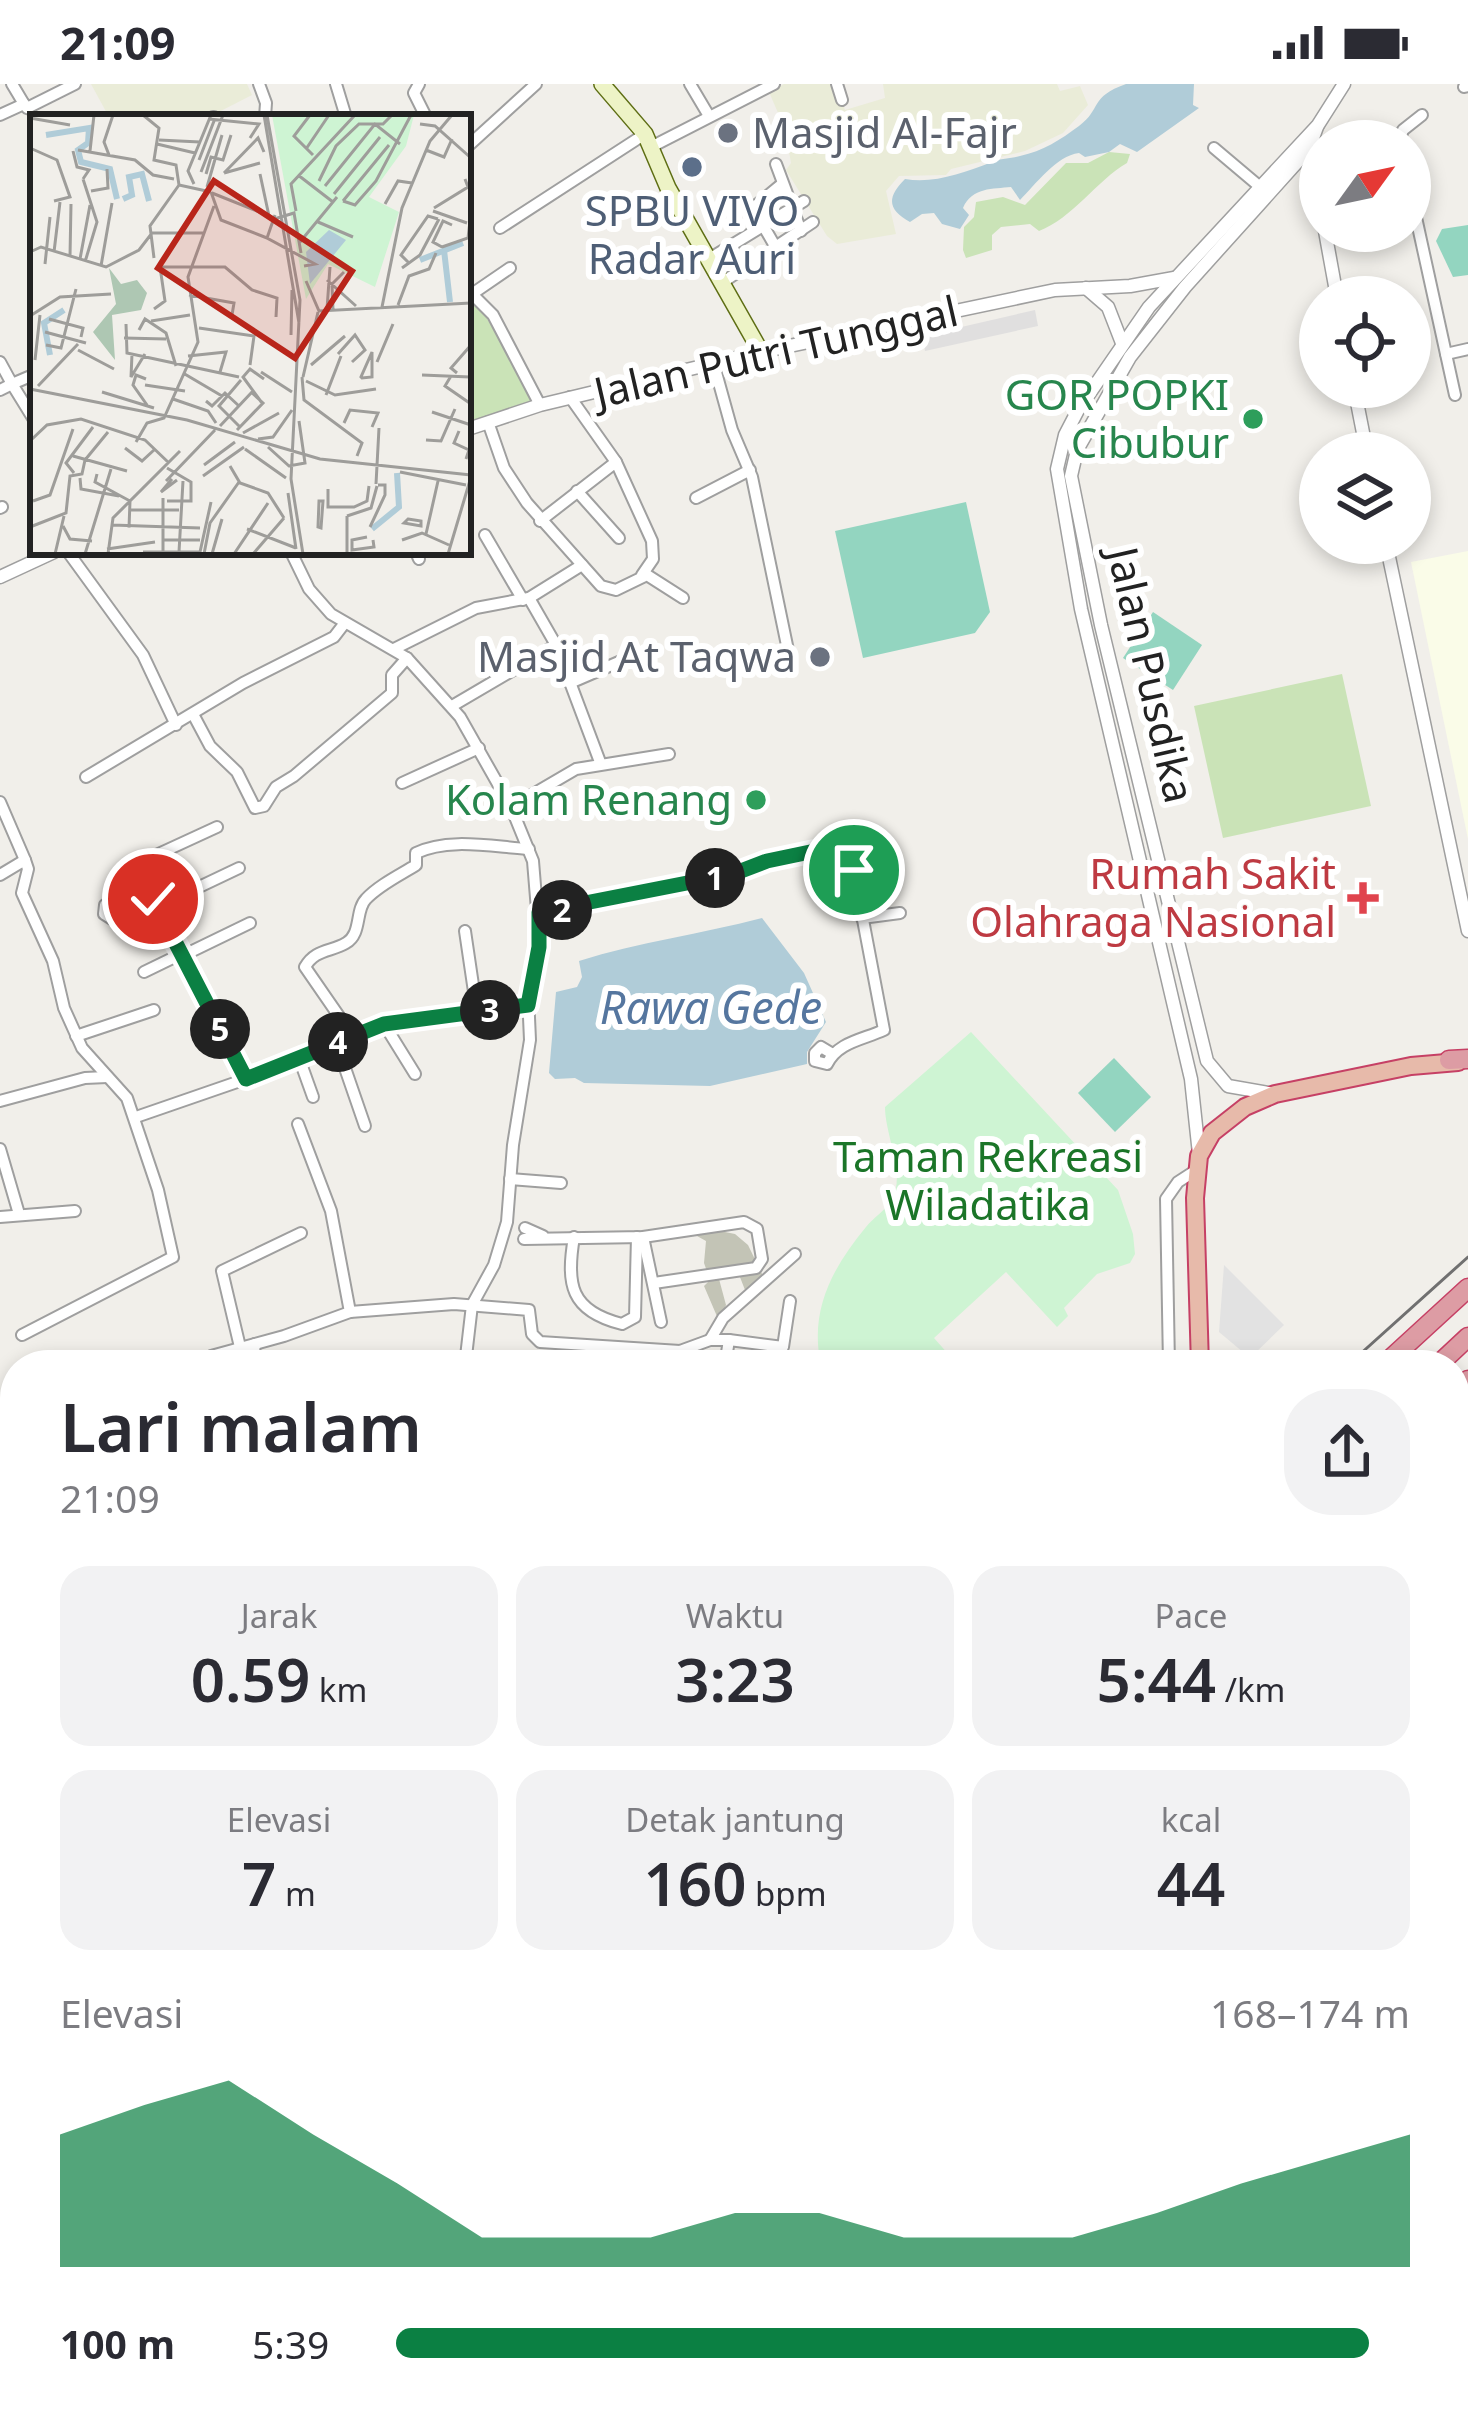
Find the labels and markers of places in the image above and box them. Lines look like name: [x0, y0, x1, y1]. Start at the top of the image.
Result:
place label: Masjid Al-Fajr: [752, 103, 1017, 160]
marker: Masjid Al-Fajr: [715, 120, 741, 146]
marker: SPBU VIVO Radar Auri: [679, 154, 705, 180]
place label: SPBU VIVO Radar Auri: [585, 181, 799, 286]
place label: GOR POPKI Cibubur: [1005, 365, 1229, 470]
marker: GOR POPKI Cibubur: [1240, 406, 1266, 432]
place label: Masjid At Taqwa: [477, 627, 796, 684]
marker: Masjid At Taqwa: [807, 644, 833, 670]
place label: Kolam Renang: [445, 770, 732, 827]
marker: Kolam Renang: [743, 787, 769, 813]
pin: [803, 819, 905, 921]
place label: Rumah Sakit Olahraga Nasional: [970, 844, 1336, 949]
pin: [102, 848, 204, 950]
pin: 1: [685, 848, 745, 908]
pin: 2: [532, 880, 592, 940]
marker: Rumah Sakit Olahraga Nasional: [1347, 882, 1379, 914]
pin: 3: [460, 980, 520, 1040]
pin: 5: [190, 999, 250, 1059]
pin: 4: [308, 1012, 368, 1072]

